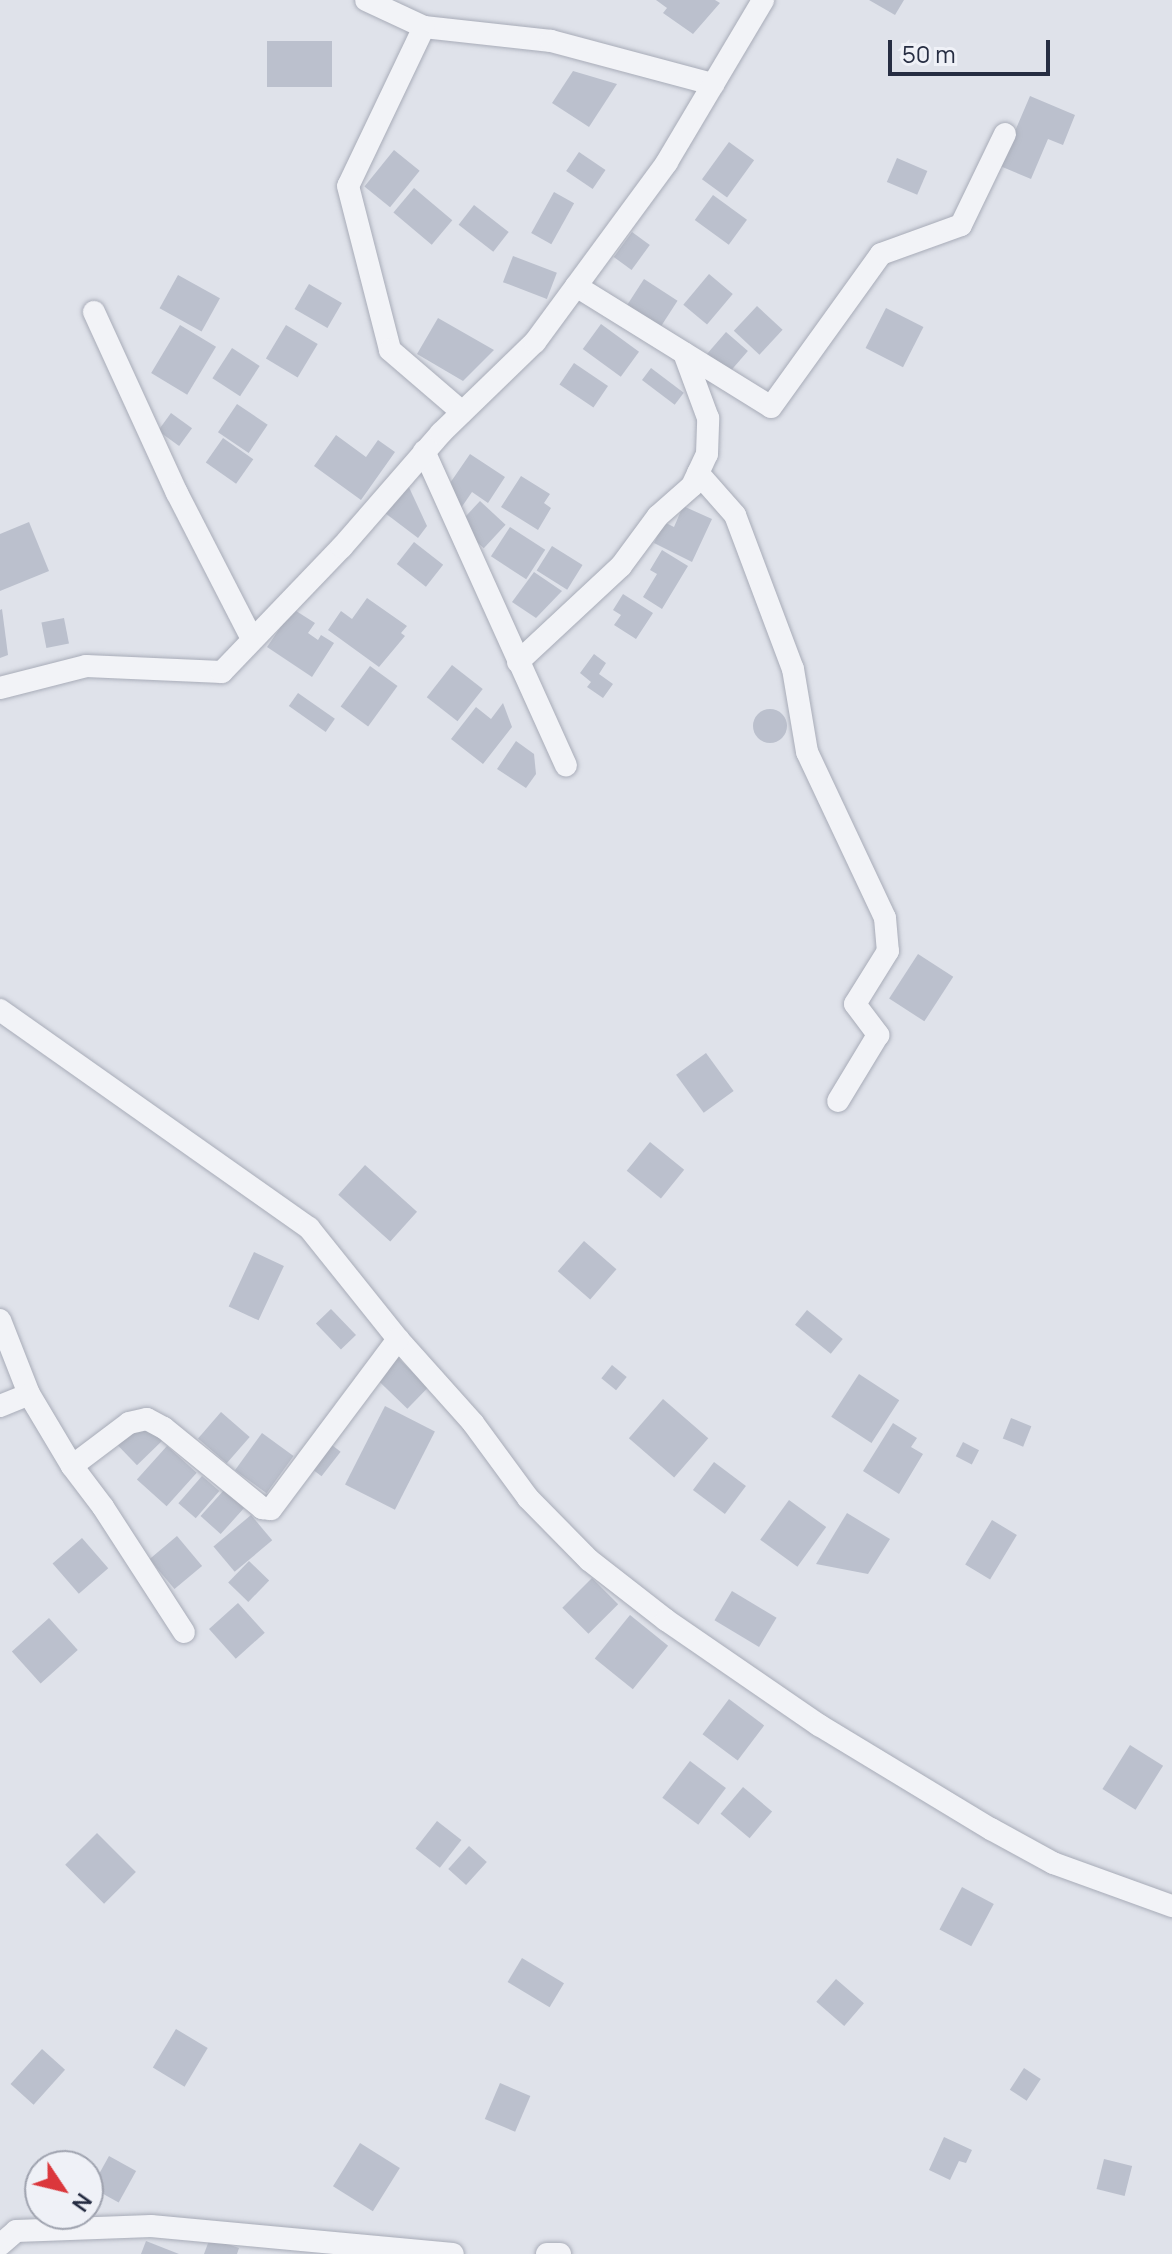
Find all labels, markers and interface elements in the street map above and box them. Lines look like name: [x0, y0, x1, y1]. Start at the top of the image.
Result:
scale bar: [892, 24, 1054, 74]
text: 50 m: [902, 37, 956, 70]
north arrow: [24, 2150, 104, 2230]
text: N: [65, 2188, 99, 2218]

